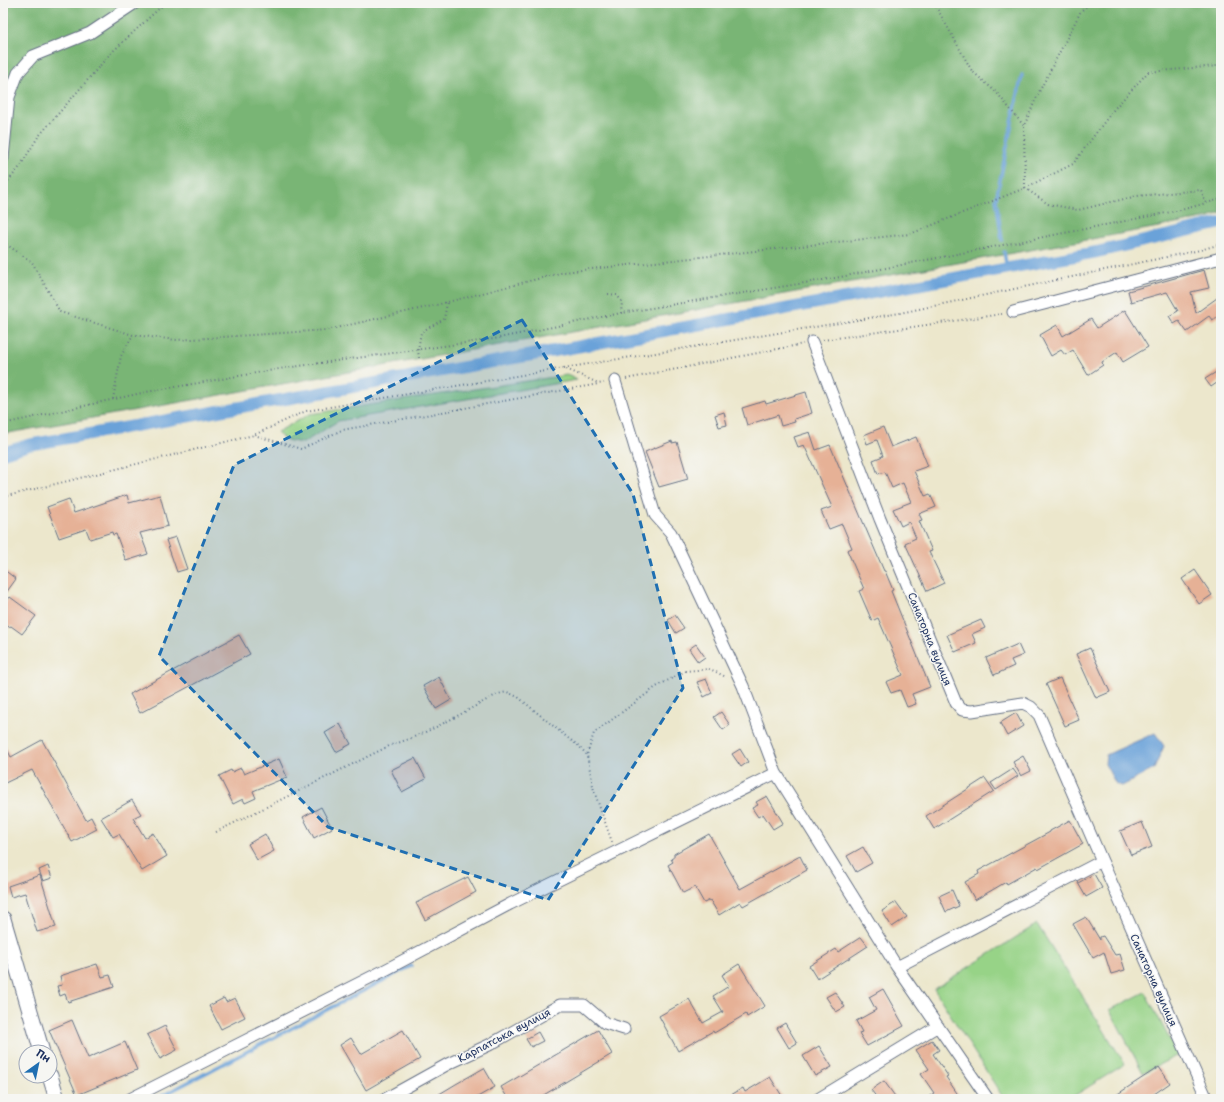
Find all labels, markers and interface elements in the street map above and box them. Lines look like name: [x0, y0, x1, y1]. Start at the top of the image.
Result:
street label: Санаторна вулиця: [904, 590, 955, 688]
street label: Санаторна вулиця: [1126, 932, 1181, 1029]
street label: Карпатська вулиця: [455, 1005, 553, 1066]
north arrow: [18, 1044, 58, 1084]
text: Пн: [33, 1046, 53, 1066]

